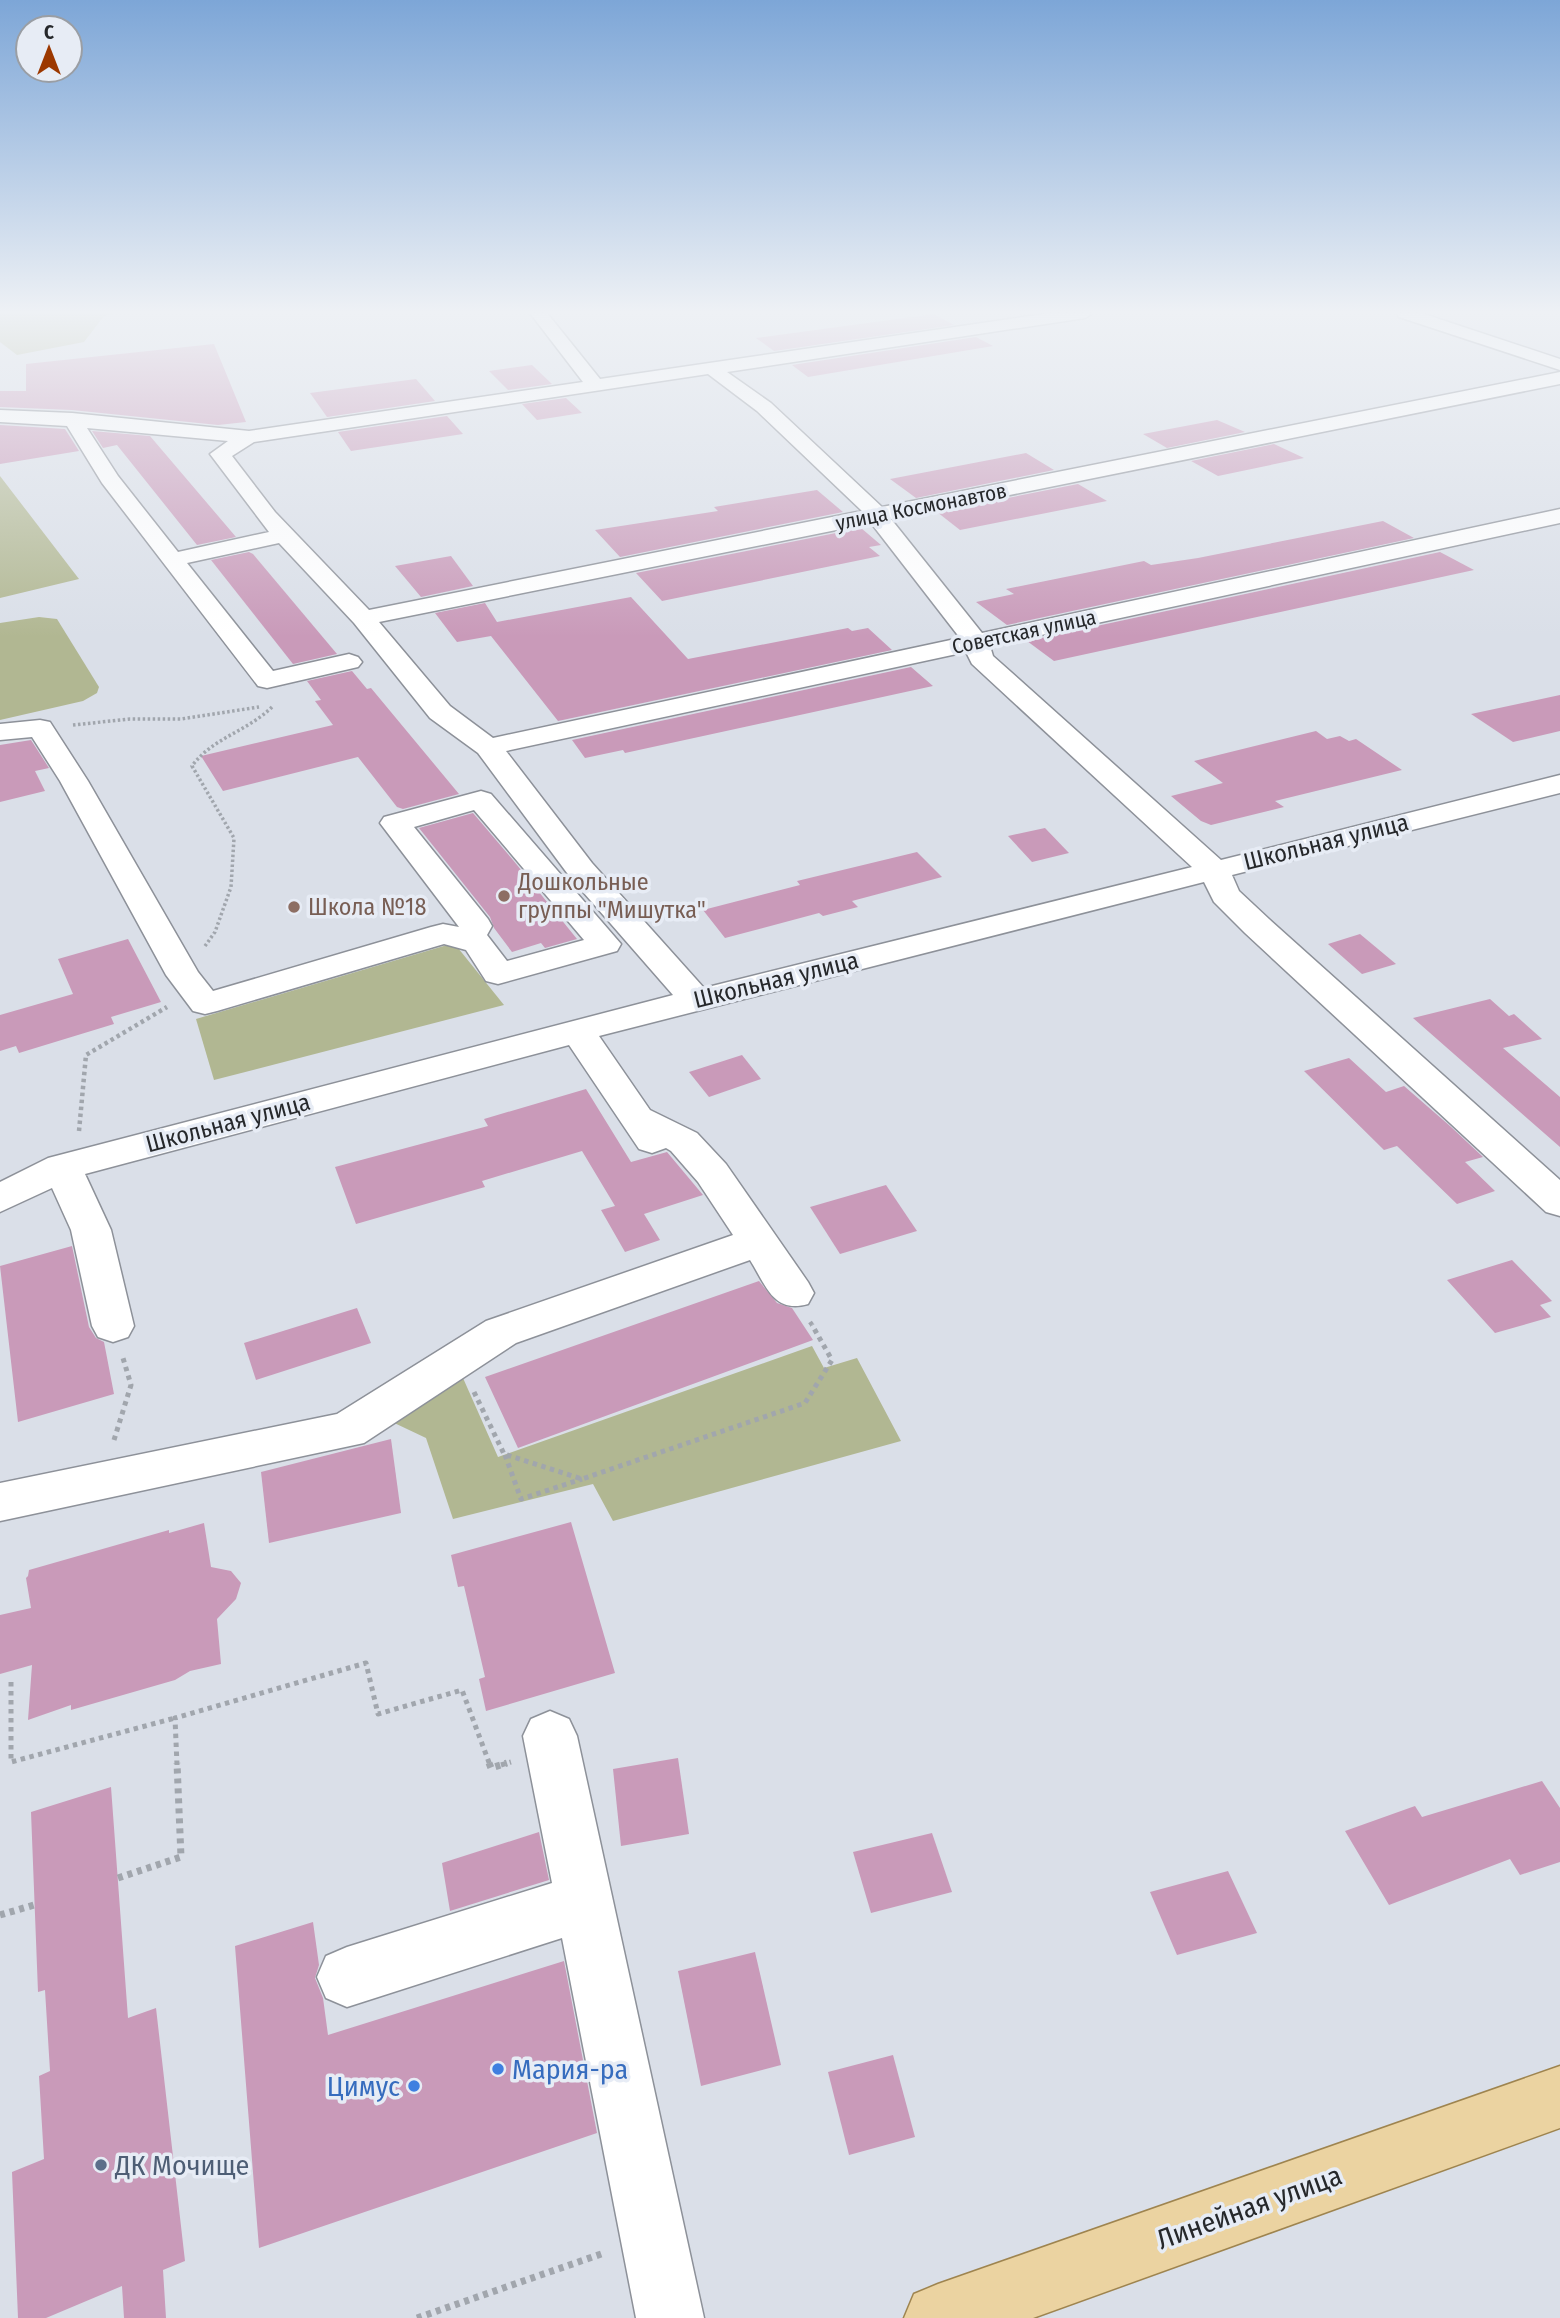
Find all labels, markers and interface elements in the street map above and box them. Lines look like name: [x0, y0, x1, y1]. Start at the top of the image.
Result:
north arrow: [14, 14, 84, 84]
text: С: [44, 21, 54, 44]
street label: улица Космонавтов: [833, 478, 1009, 536]
street label: Советская улица: [950, 604, 1098, 660]
street label: Школьная улица: [1241, 808, 1411, 876]
place label: Дошкольные группы "Мишутка": [517, 868, 706, 924]
marker: Дошкольные группы "Мишутка": [496, 888, 512, 904]
place label: Школа №18: [308, 893, 426, 921]
marker: Школа №18: [286, 899, 302, 915]
street label: Школьная улица: [691, 946, 861, 1014]
street label: Школьная улица: [143, 1088, 313, 1158]
place label: Мария-ра: [512, 2053, 628, 2086]
marker: Мария-ра: [490, 2061, 506, 2077]
place label: Цимус: [327, 2070, 400, 2103]
marker: Цимус: [406, 2078, 422, 2094]
place label: ДК Мочище: [114, 2149, 249, 2182]
marker: ДК Мочище: [93, 2157, 109, 2173]
street label: Линейная улица: [1152, 2159, 1346, 2256]

